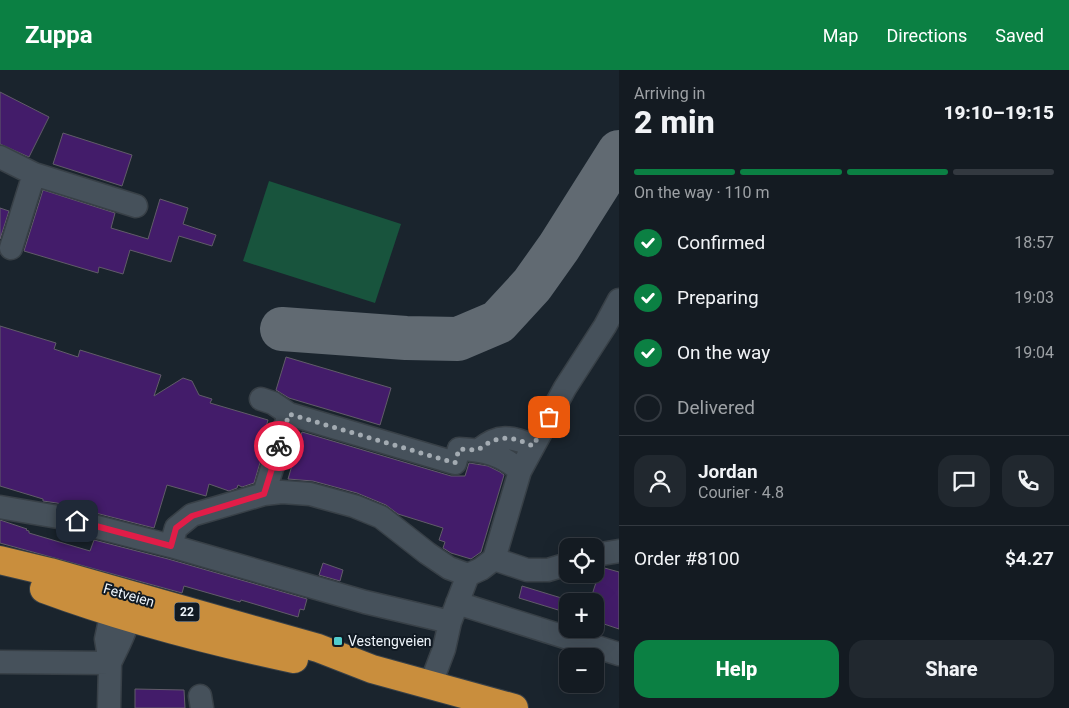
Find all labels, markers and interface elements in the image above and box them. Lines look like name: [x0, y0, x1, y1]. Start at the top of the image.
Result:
text: Zuppa: [25, 21, 93, 49]
text: Map: [823, 25, 858, 46]
text: Directions: [886, 25, 967, 46]
text: Saved: [995, 25, 1044, 46]
text: Arriving in: [634, 84, 705, 103]
text: 19:10–19:15: [943, 101, 1054, 124]
text: 2 min: [634, 103, 715, 141]
text: On the way · 110 m: [634, 183, 770, 202]
icon: check: [634, 229, 662, 257]
text: Confirmed: [677, 231, 765, 254]
text: 18:57: [1014, 233, 1054, 252]
icon: check: [634, 284, 662, 312]
text: Preparing: [677, 286, 759, 309]
text: 19:03: [1014, 288, 1054, 307]
icon: check: [634, 339, 662, 367]
text: On the way: [677, 341, 770, 364]
text: 19:04: [1014, 343, 1054, 362]
pin: [528, 396, 570, 438]
text: Delivered: [677, 396, 755, 419]
icon: bag: [535, 403, 563, 431]
courier: [254, 421, 304, 471]
icon: bike: [265, 432, 293, 460]
button: person: [634, 455, 686, 507]
button: chat: [938, 455, 990, 507]
button: phone: [1002, 455, 1054, 507]
text: Jordan: [698, 460, 758, 483]
text: Courier · 4.8: [698, 483, 784, 502]
pin: [56, 500, 98, 542]
icon: home: [63, 507, 91, 535]
map controls: [559, 538, 604, 693]
button: locate: [559, 538, 604, 583]
text: Order #8100: [634, 547, 740, 570]
text: $4.27: [1005, 547, 1054, 570]
street label: Fetveien: [102, 580, 156, 610]
button: +: [559, 593, 604, 638]
road number: 22: [174, 602, 200, 622]
place label: Vestengveien: [348, 633, 432, 649]
marker: Vestengveien: [332, 635, 344, 647]
button: Help: [634, 640, 839, 698]
button: Share: [849, 640, 1054, 698]
button: −: [559, 648, 604, 693]

